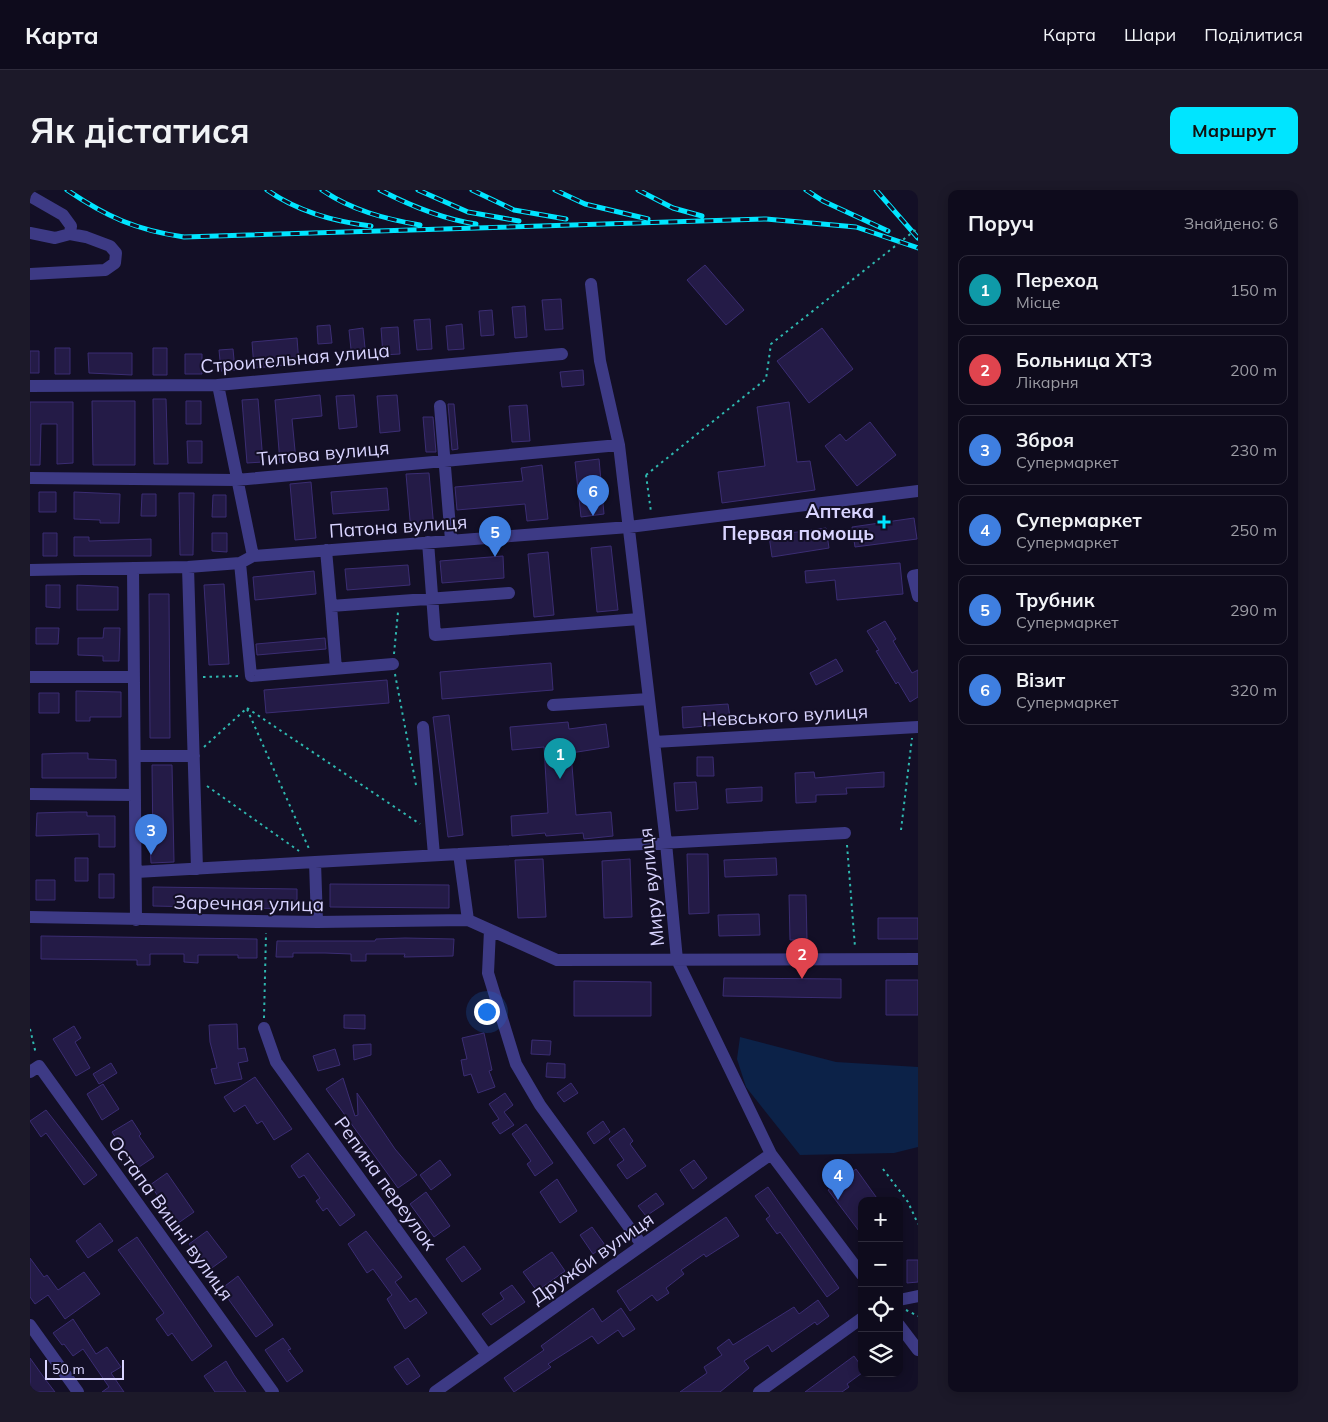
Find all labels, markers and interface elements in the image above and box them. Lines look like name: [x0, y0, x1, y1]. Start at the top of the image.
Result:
text: Карта: [25, 20, 99, 50]
text: Карта: [1043, 23, 1096, 46]
text: Шари: [1124, 23, 1176, 46]
text: Поділитися: [1204, 23, 1303, 46]
button: Маршрут: [1170, 107, 1298, 154]
text: Як дістатися: [30, 108, 250, 152]
text: Поруч: [968, 210, 1034, 236]
text: Знайдено: 6: [1184, 213, 1278, 233]
text: Переход: [1016, 268, 1098, 292]
text: 1: [980, 280, 990, 300]
text: 150 m: [1230, 280, 1277, 300]
text: Місце: [1016, 292, 1060, 312]
street label: Строительная улица: [199, 338, 391, 378]
text: Больница ХТЗ: [1016, 348, 1152, 372]
text: 2: [980, 360, 990, 380]
text: 200 m: [1230, 360, 1277, 380]
text: Лікарня: [1016, 372, 1079, 392]
text: Зброя: [1016, 428, 1074, 452]
street label: Титова вулиця: [256, 435, 390, 471]
text: 3: [980, 440, 990, 460]
text: 230 m: [1230, 440, 1277, 460]
text: Супермаркет: [1016, 452, 1119, 472]
pin: 6: [577, 475, 609, 516]
place label: Аптека Первая помощь: [722, 499, 874, 545]
text: Супермаркет: [1016, 508, 1142, 532]
street label: Патона вулиця: [328, 509, 468, 543]
pin: 5: [479, 516, 511, 557]
marker: Аптека Первая помощь: [878, 516, 890, 528]
text: 4: [980, 520, 990, 540]
text: 250 m: [1230, 520, 1277, 540]
text: Супермаркет: [1016, 532, 1119, 552]
text: Трубник: [1016, 588, 1095, 612]
text: 5: [980, 600, 990, 620]
text: 290 m: [1230, 600, 1277, 620]
text: Супермаркет: [1016, 612, 1119, 632]
text: Візит: [1016, 668, 1065, 692]
text: 6: [980, 680, 990, 700]
text: 320 m: [1230, 680, 1277, 700]
text: Супермаркет: [1016, 692, 1119, 712]
street label: Невського вулиця: [701, 699, 869, 731]
pin: 1: [544, 738, 576, 779]
pin: 3: [135, 814, 167, 855]
street label: Миру вулиця: [633, 827, 669, 947]
street label: Заречная улица: [174, 890, 324, 916]
pin: 2: [786, 938, 818, 979]
your location: [474, 999, 500, 1025]
street label: Репина переулок: [330, 1112, 443, 1255]
street label: Остапа Вишні вулиця: [103, 1131, 239, 1305]
pin: 4: [822, 1159, 854, 1200]
map controls: [858, 1197, 903, 1377]
button: +: [858, 1197, 903, 1242]
street label: Дружби вулиця: [526, 1207, 658, 1309]
button: −: [858, 1242, 903, 1287]
button: locate: [858, 1287, 903, 1332]
button: layers: [858, 1332, 903, 1377]
scale bar: [45, 1357, 124, 1380]
text: 50 m: [52, 1360, 85, 1378]

